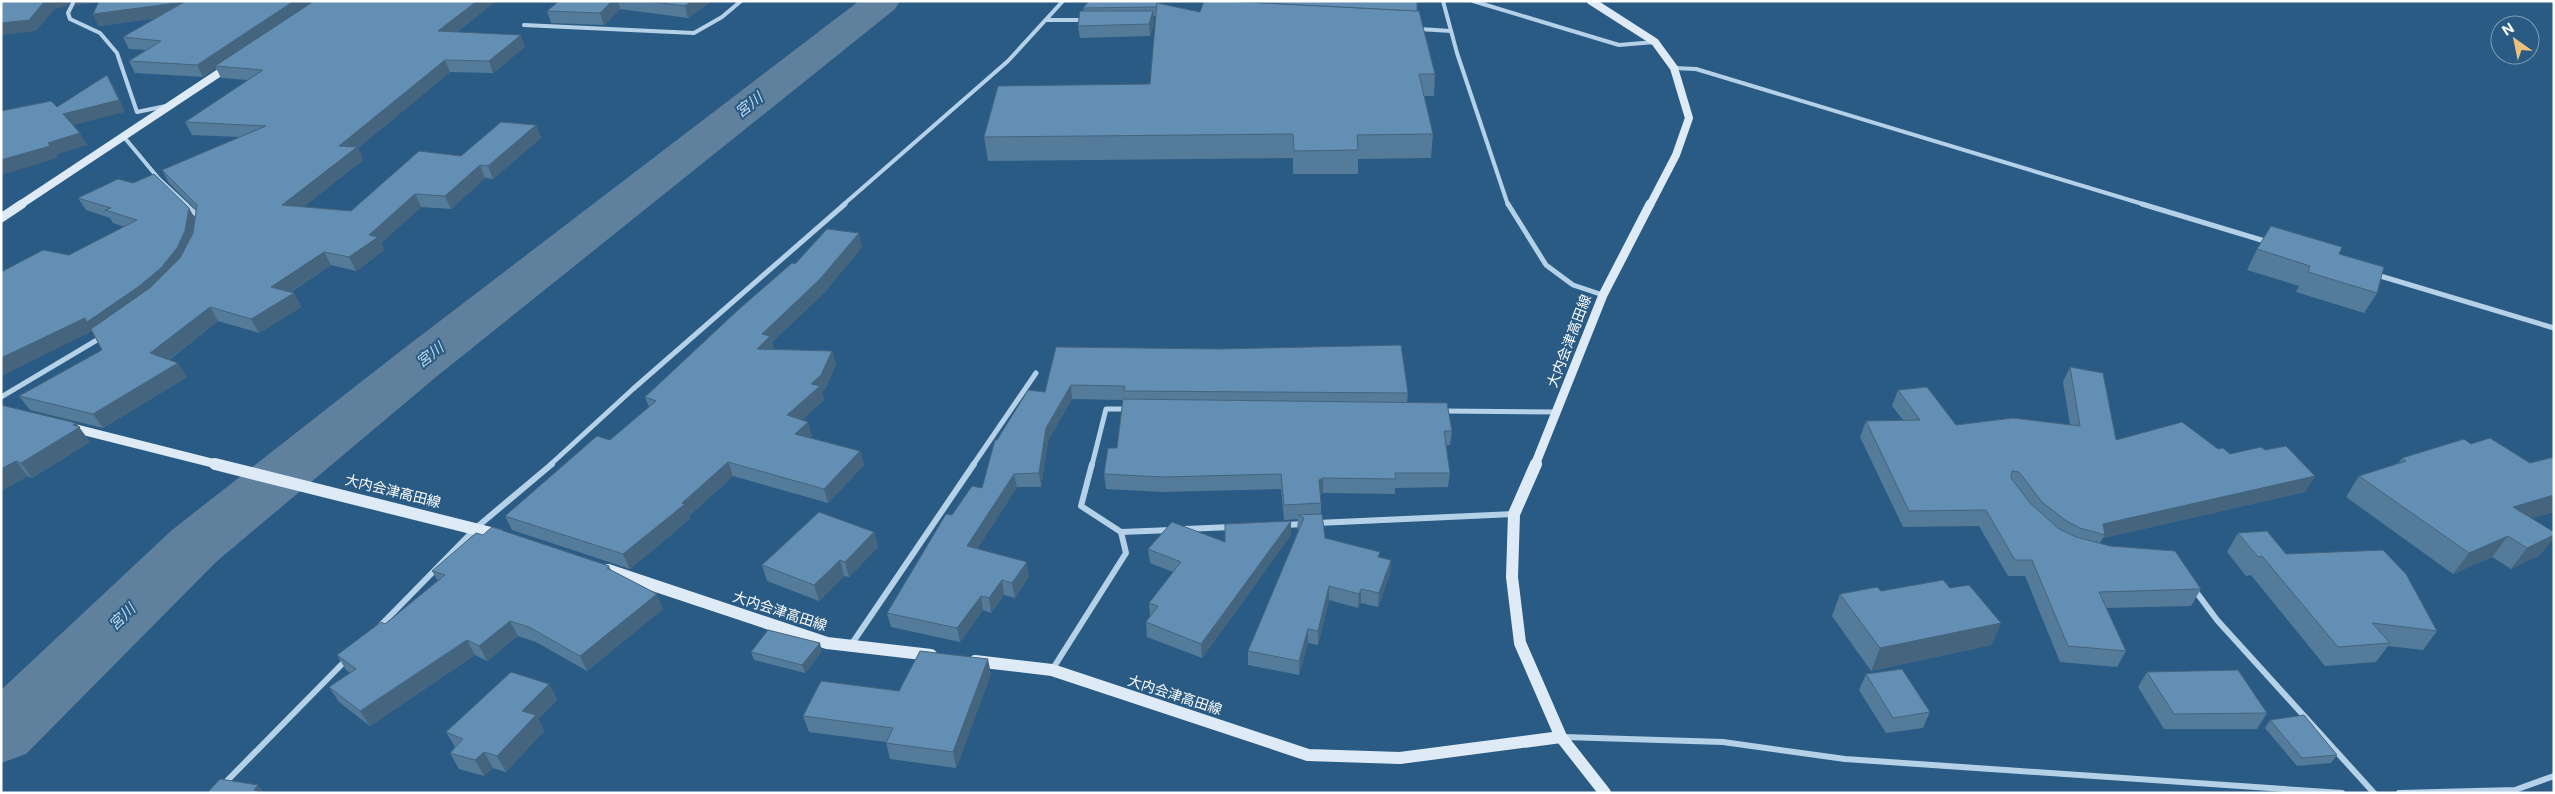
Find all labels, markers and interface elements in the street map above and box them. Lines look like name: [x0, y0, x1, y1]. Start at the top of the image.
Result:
north arrow: [2490, 15, 2540, 65]
text: N: [2499, 19, 2517, 39]
water label: 宮川: [731, 87, 768, 121]
street label: 大内会津高田線: [1543, 292, 1594, 390]
water label: 宮川: [412, 337, 449, 371]
street label: 大内会津高田線: [344, 470, 443, 511]
street label: 大内会津高田線: [731, 587, 829, 634]
water label: 宮川: [104, 598, 140, 634]
street label: 大内会津高田線: [1126, 671, 1224, 718]

